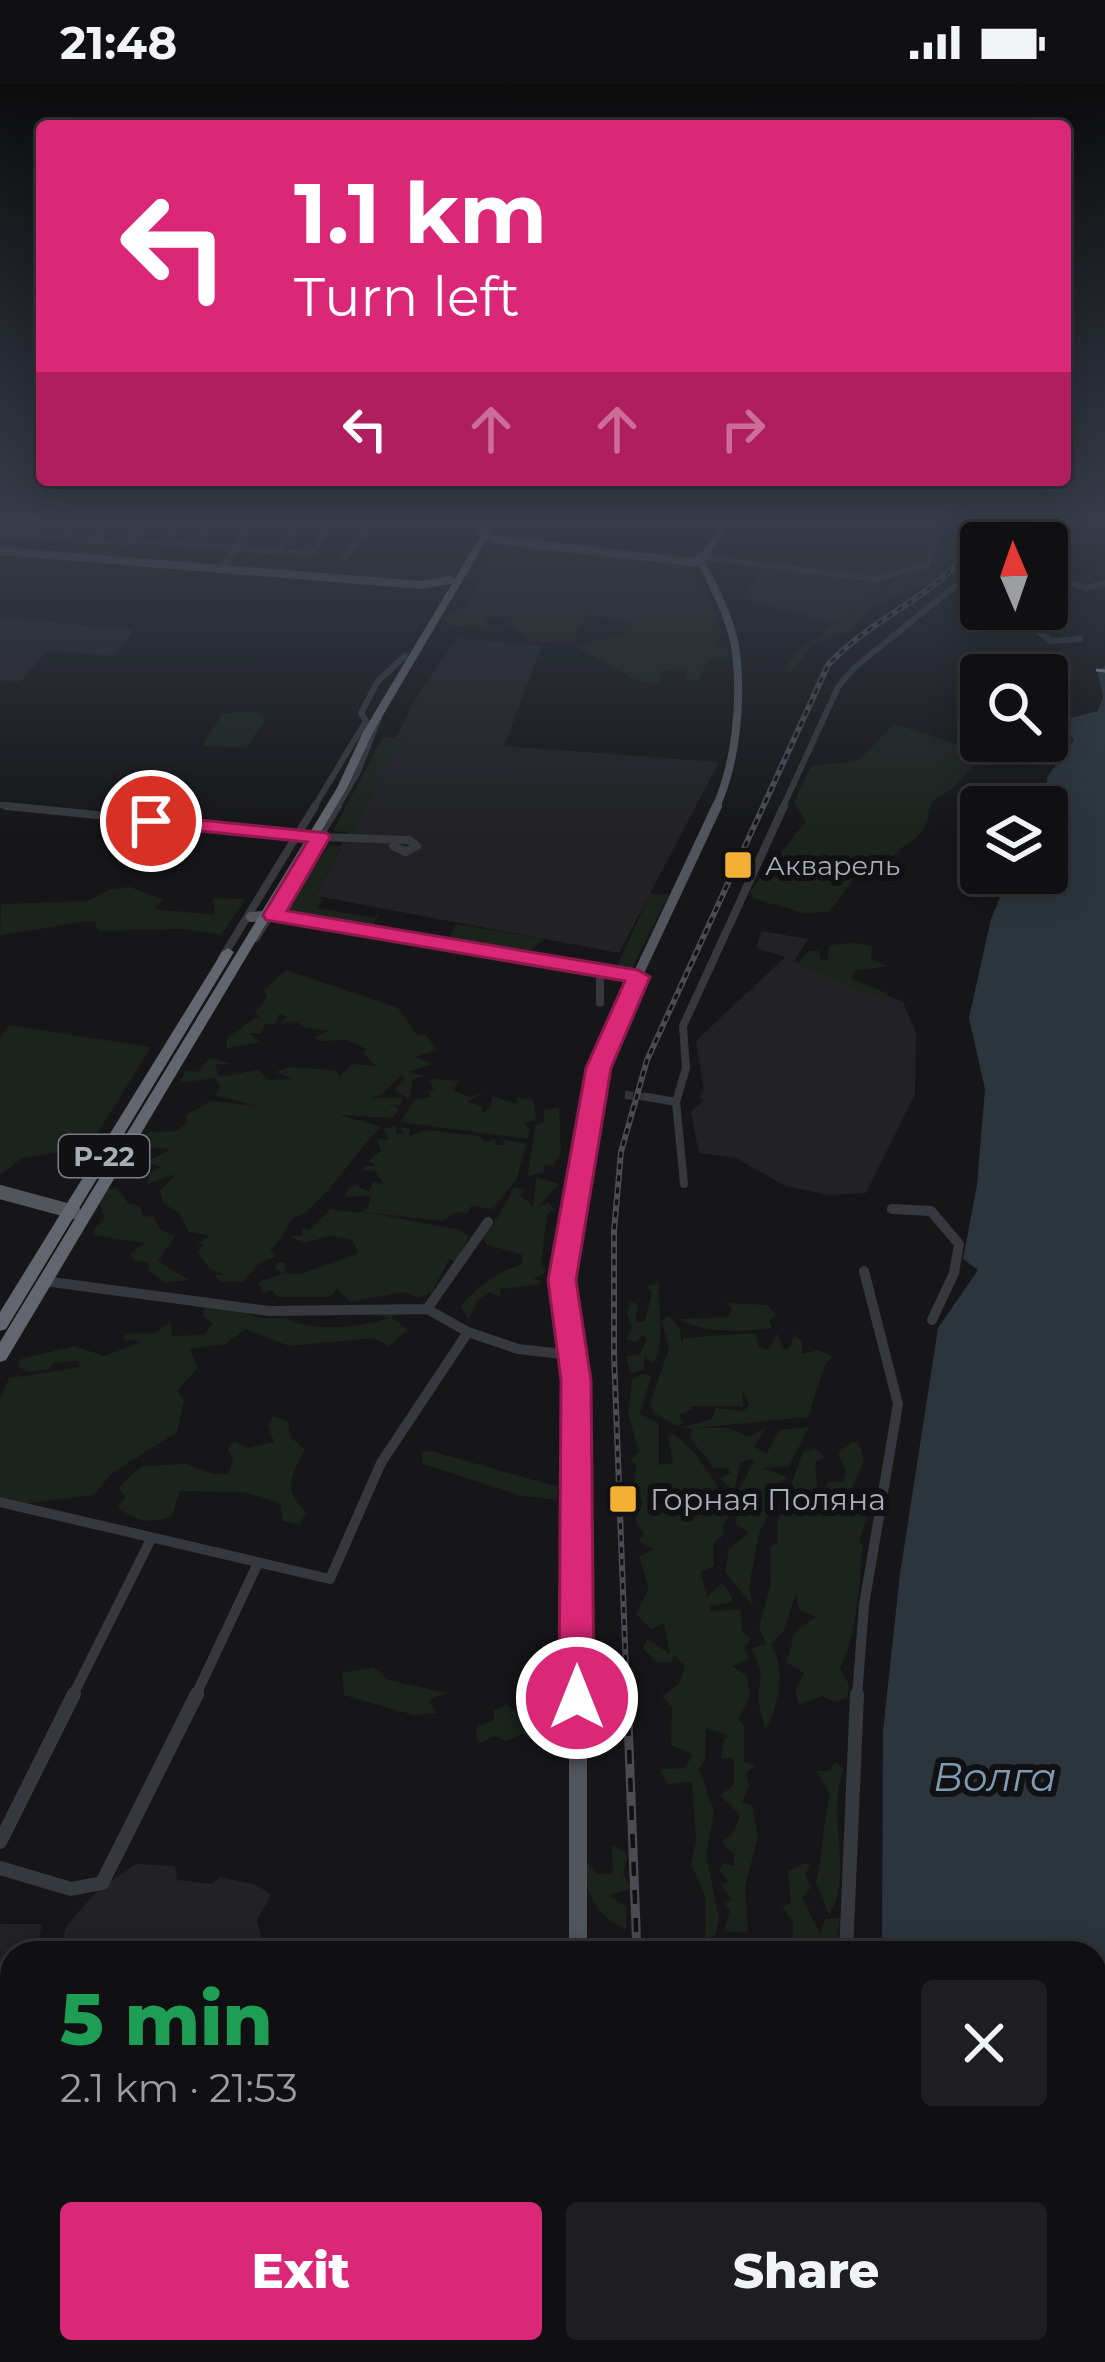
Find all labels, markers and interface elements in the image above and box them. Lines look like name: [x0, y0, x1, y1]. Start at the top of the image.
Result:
text: 21:48: [60, 15, 177, 70]
text: 1.1 km: [294, 162, 547, 264]
icon: left: [96, 168, 252, 324]
text: Turn left: [294, 264, 520, 330]
icon: left: [332, 396, 398, 462]
icon: ahead: [458, 396, 524, 462]
icon: ahead: [584, 396, 650, 462]
icon: right: [710, 396, 776, 462]
north arrow: [960, 522, 1068, 630]
map controls: [960, 522, 1068, 894]
button: search: [960, 654, 1068, 762]
pin: [100, 770, 202, 872]
button: layers: [960, 786, 1068, 894]
icon: arrive: [118, 788, 184, 854]
marker: Акварель: [722, 849, 754, 881]
place label: Акварель: [765, 849, 900, 882]
road number: Р-22: [59, 1135, 149, 1177]
place label: Горная Поляна: [650, 1481, 886, 1518]
marker: Горная Поляна: [607, 1483, 639, 1515]
position arrow: [514, 1635, 640, 1761]
water label: Волга: [933, 1753, 1057, 1801]
text: 5 min: [60, 1975, 273, 2063]
button: close: [921, 1980, 1047, 2106]
text: 2.1 km · 21:53: [60, 2064, 298, 2112]
button: Exit: [60, 2202, 542, 2340]
button: Share: [566, 2202, 1047, 2340]

